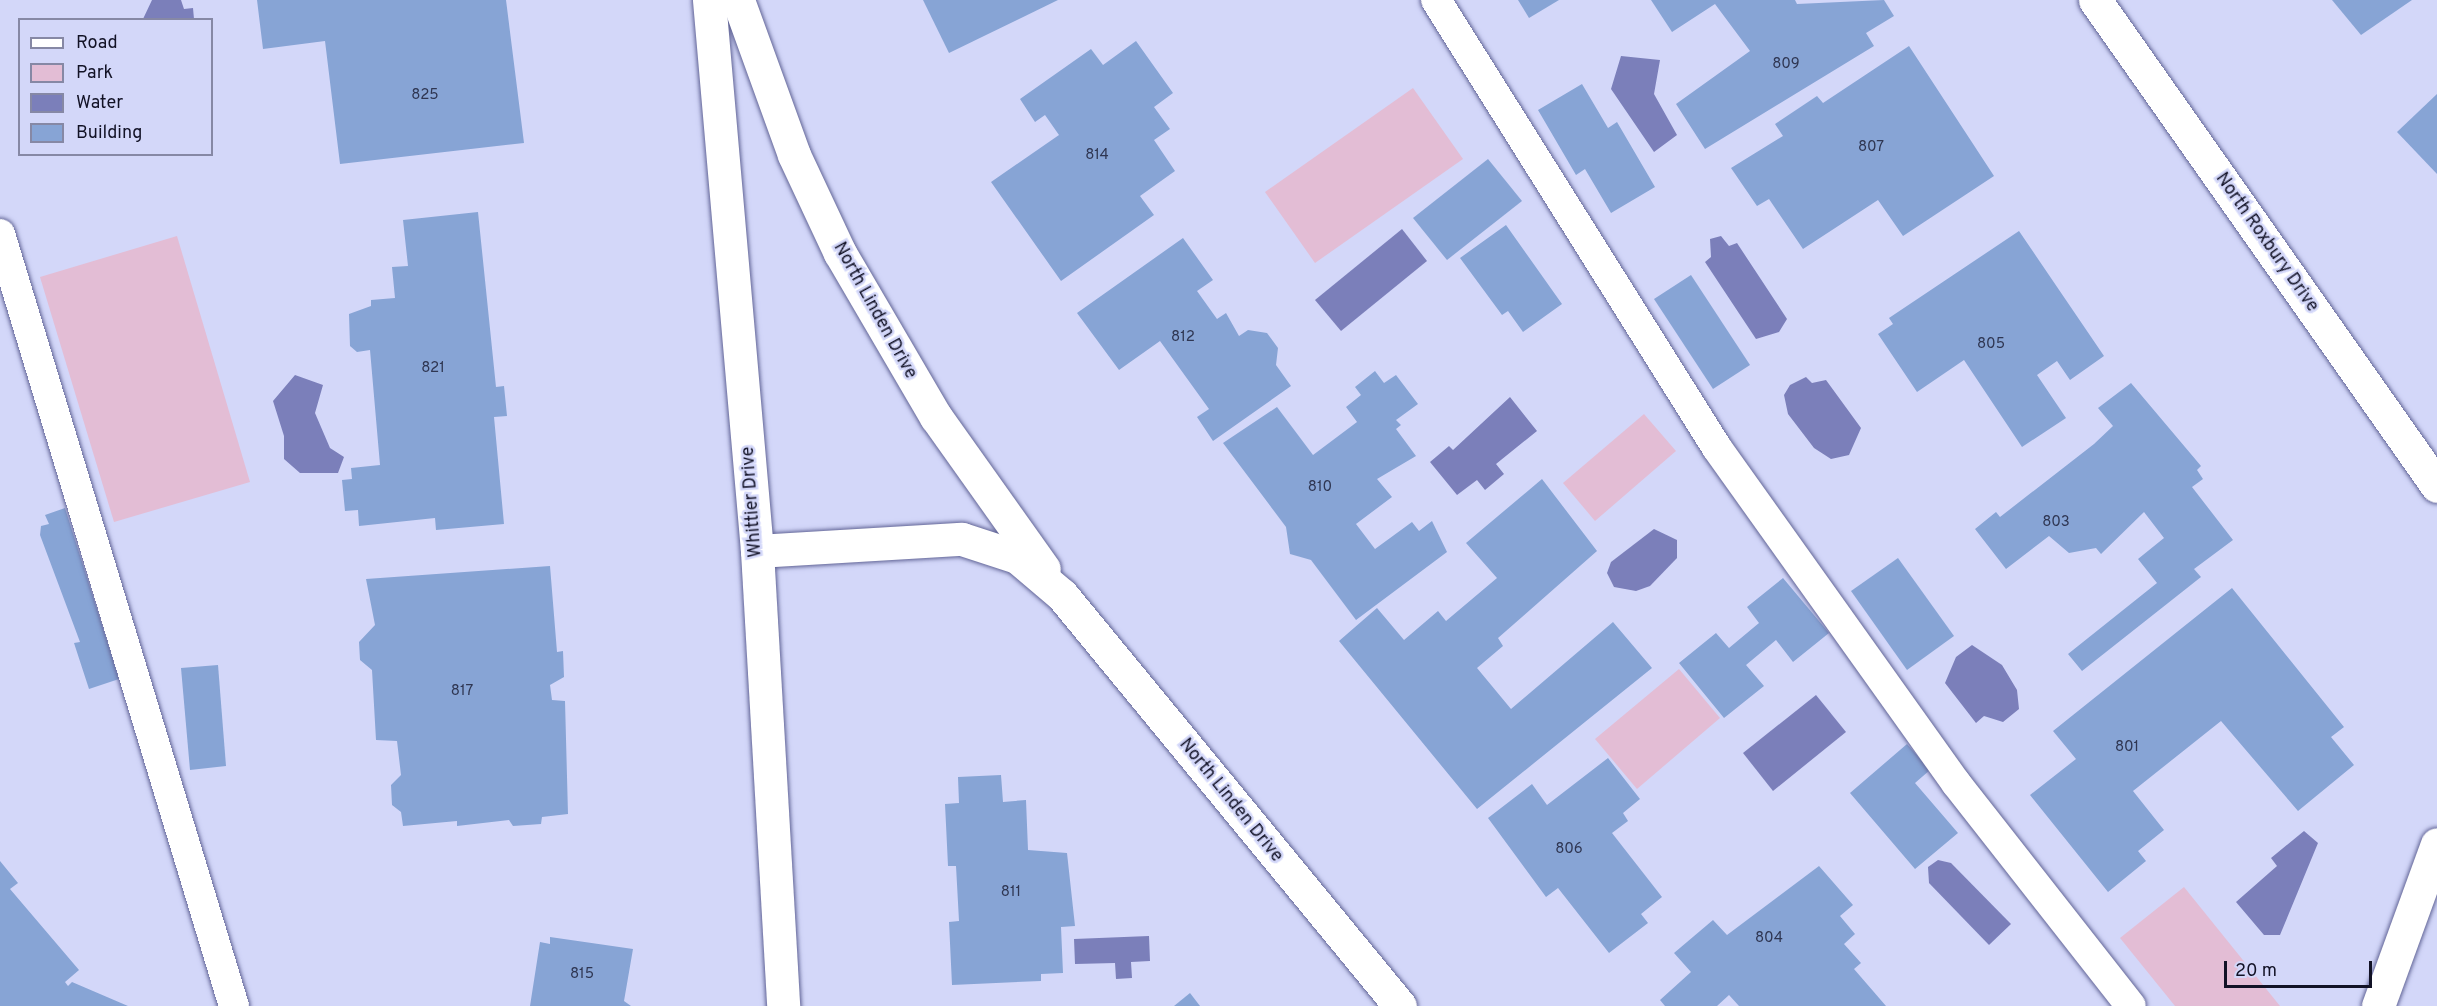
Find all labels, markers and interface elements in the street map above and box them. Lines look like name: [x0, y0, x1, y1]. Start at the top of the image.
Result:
legend: [18, 18, 213, 156]
text: Road: [76, 32, 118, 55]
house number: 809: [1772, 56, 1800, 74]
text: Park: [76, 62, 113, 85]
house number: 825: [411, 87, 439, 105]
text: Water: [76, 92, 123, 115]
text: Building: [76, 122, 142, 145]
house number: 807: [1858, 139, 1884, 157]
house number: 814: [1085, 147, 1109, 165]
street label: North Roxbury Drive: [2210, 169, 2322, 317]
street label: North Linden Drive: [828, 239, 920, 383]
house number: 812: [1171, 329, 1195, 347]
house number: 805: [1977, 336, 2005, 354]
house number: 821: [421, 360, 445, 378]
street label: Whittier Drive: [738, 446, 768, 558]
house number: 810: [1308, 479, 1332, 497]
house number: 803: [2042, 514, 2070, 532]
house number: 817: [451, 683, 473, 701]
street label: North Linden Drive: [1174, 735, 1286, 867]
house number: 801: [2115, 739, 2139, 757]
house number: 806: [1555, 841, 1583, 859]
house number: 811: [1001, 884, 1021, 902]
house number: 804: [1755, 930, 1783, 948]
scale bar: [2227, 949, 2376, 987]
text: 20 m: [2235, 960, 2277, 983]
house number: 815: [570, 966, 594, 984]

